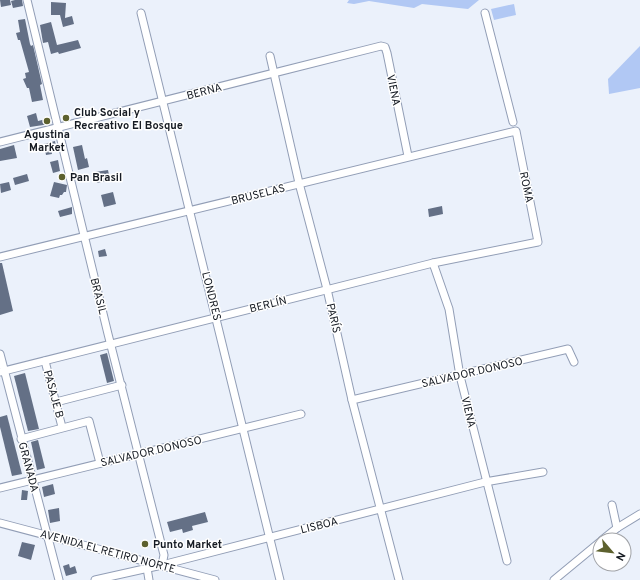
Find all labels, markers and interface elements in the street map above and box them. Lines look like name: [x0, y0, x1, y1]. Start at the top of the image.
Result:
street label: VIENA: [383, 73, 403, 107]
street label: BERNA: [185, 81, 223, 103]
place label: Club Social y Recreativo El Bosque: [74, 106, 183, 133]
marker: Club Social y Recreativo El Bosque: [61, 113, 71, 123]
marker: Agustina Market: [42, 116, 52, 126]
place label: Agustina Market: [24, 128, 70, 155]
street label: ROMA: [516, 170, 536, 204]
place label: Pan Brasil: [70, 171, 122, 185]
marker: Pan Brasil: [57, 172, 67, 182]
street label: BRUSELAS: [230, 181, 287, 208]
street label: LONDRES: [198, 270, 224, 322]
street label: BRASIL: [87, 276, 109, 316]
street label: BERLÍN: [248, 293, 288, 316]
street label: PARÍS: [323, 302, 344, 334]
street label: SALVADOR DONOSO: [420, 355, 524, 391]
street label: PASAJE B: [40, 369, 66, 420]
street label: VIENA: [458, 395, 478, 429]
street label: SALVADOR DONOSO: [99, 434, 203, 470]
street label: GRANADA: [15, 441, 41, 494]
street label: LISBOA: [299, 515, 339, 537]
street label: AVENIDA EL RETIRO NORTE: [39, 527, 177, 577]
north arrow: [592, 532, 632, 572]
place label: Punto Market: [153, 538, 222, 552]
marker: Punto Market: [140, 539, 150, 549]
text: N: [612, 549, 628, 563]

